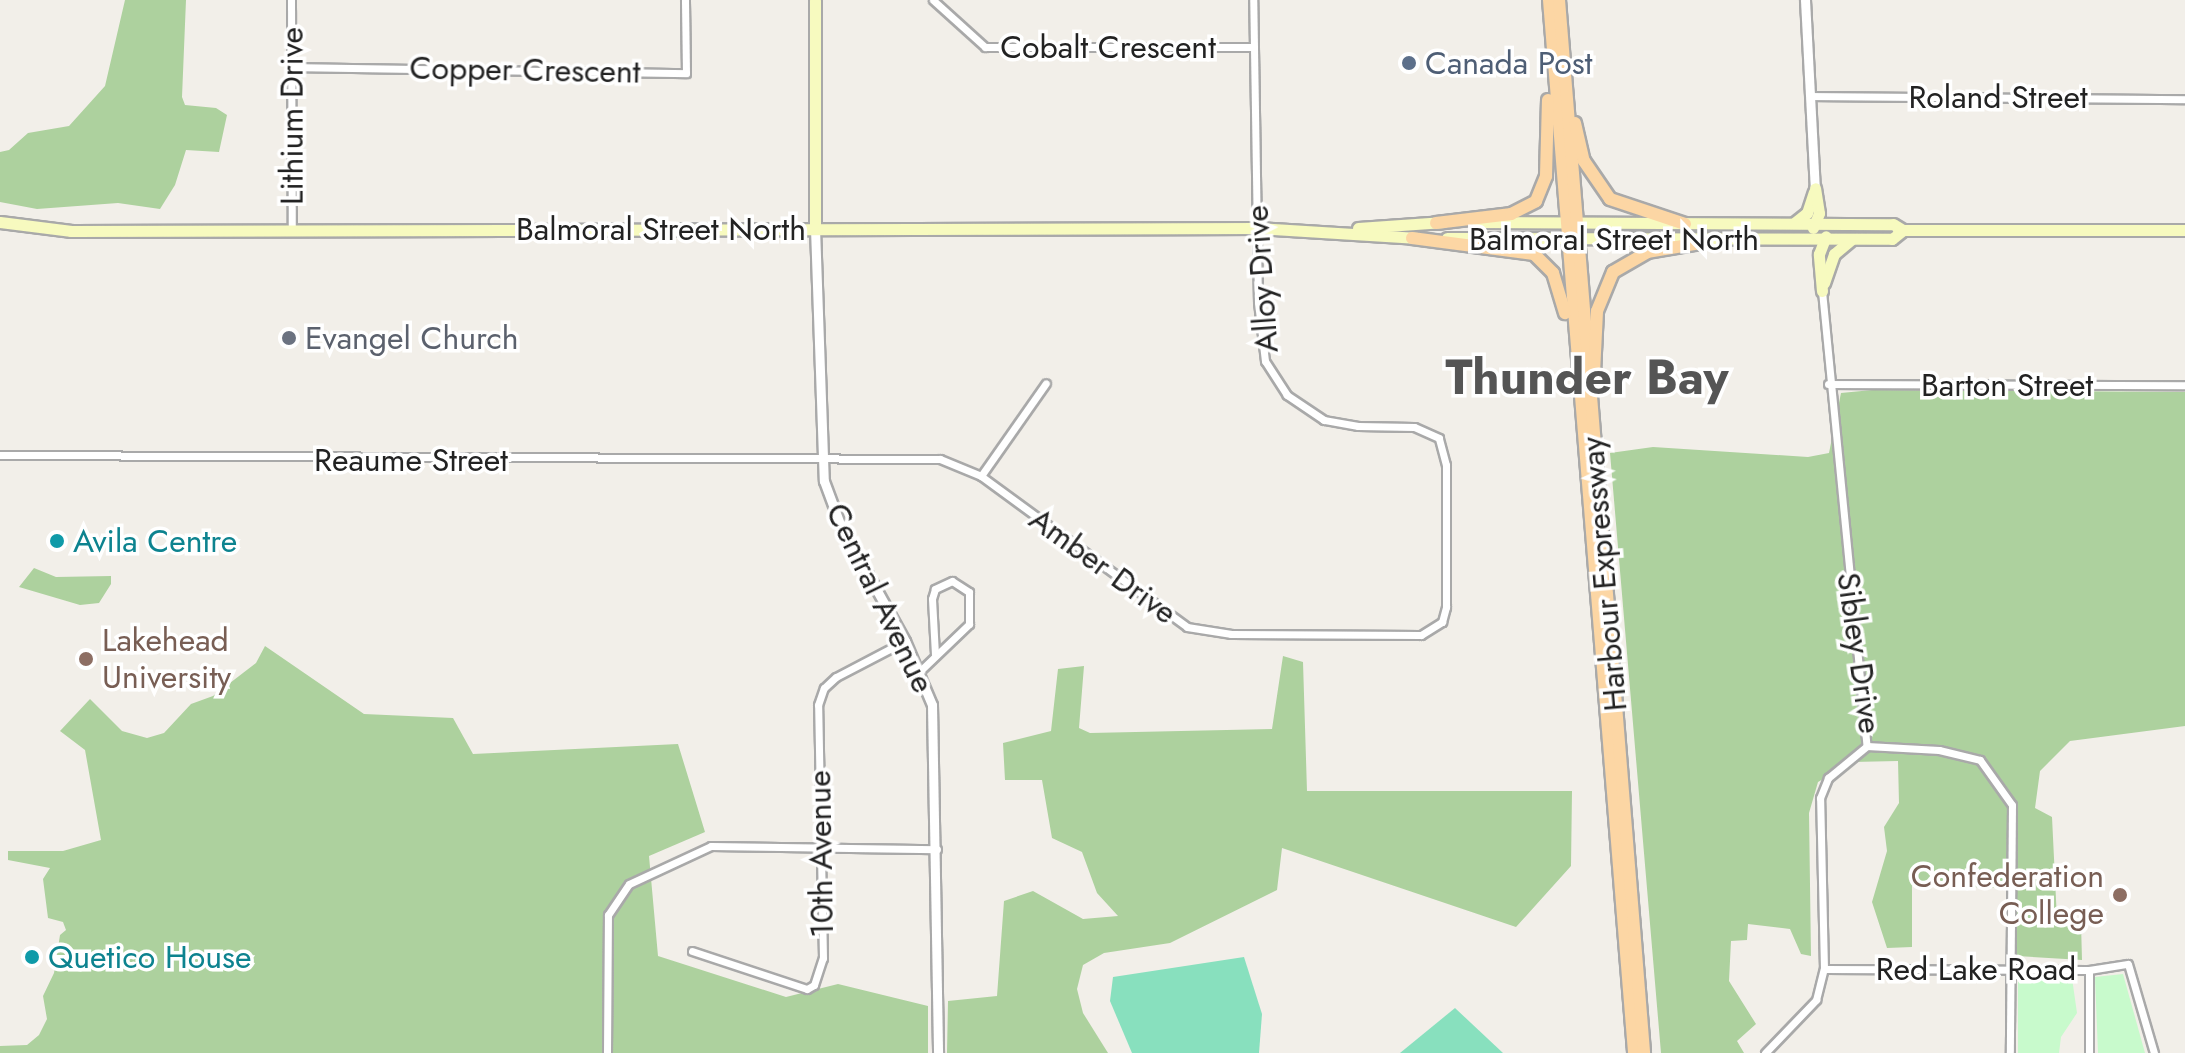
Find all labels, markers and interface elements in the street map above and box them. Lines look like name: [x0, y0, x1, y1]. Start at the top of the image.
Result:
street label: Lithium Drive: [273, 27, 311, 205]
street label: Cobalt Crescent: [1000, 28, 1216, 66]
place label: Canada Post: [1425, 44, 1592, 82]
street label: Copper Crescent: [409, 49, 641, 91]
marker: Canada Post: [1400, 54, 1418, 72]
street label: Roland Street: [1908, 78, 2088, 116]
street label: Alloy Drive: [1238, 204, 1286, 354]
street label: Balmoral Street North: [516, 210, 806, 248]
street label: Balmoral Street North: [1469, 220, 1759, 258]
place label: Evangel Church: [305, 319, 519, 357]
marker: Evangel Church: [280, 329, 298, 347]
district label: Thunder Bay: [1445, 349, 1729, 407]
street label: Barton Street: [1921, 366, 2093, 404]
street label: Harbour Expressway: [1573, 435, 1635, 713]
street label: Reaume Street: [314, 441, 508, 479]
street label: Central Avenue: [818, 497, 942, 699]
street label: Amber Drive: [1022, 500, 1184, 632]
place label: Avila Centre: [73, 522, 237, 560]
marker: Avila Centre: [48, 532, 66, 550]
street label: Sibley Drive: [1829, 570, 1889, 736]
place label: Lakehead University: [102, 622, 231, 697]
marker: Lakehead University: [77, 650, 95, 668]
street label: 10th Avenue: [800, 770, 842, 938]
place label: Confederation College: [1911, 858, 2104, 933]
marker: Confederation College: [2111, 886, 2129, 904]
place label: Quetico House: [48, 938, 251, 976]
marker: Quetico House: [23, 948, 41, 966]
street label: Red Lake Road: [1876, 950, 2076, 988]

